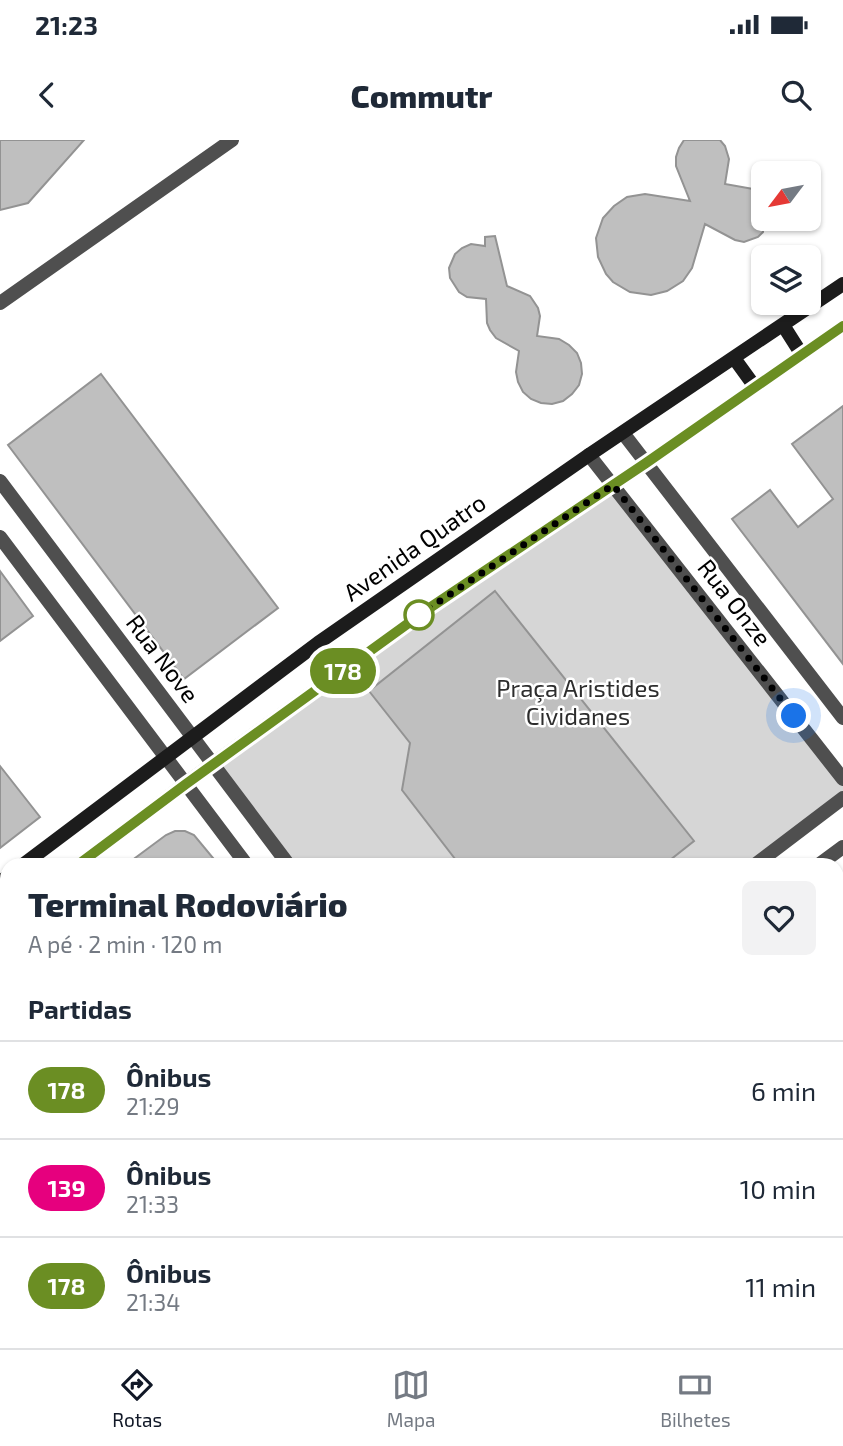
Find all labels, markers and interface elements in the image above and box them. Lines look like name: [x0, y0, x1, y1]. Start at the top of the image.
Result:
text: 21:23: [35, 9, 98, 40]
icon: back: [28, 76, 66, 114]
text: Commutr: [351, 76, 492, 114]
icon: search: [777, 76, 815, 114]
north arrow: [751, 161, 821, 231]
map controls: [751, 161, 821, 315]
button: layers: [751, 245, 821, 315]
street label: Avenida Quatro: [337, 487, 491, 607]
street label: Rua Onze: [692, 553, 778, 651]
unlabelled marker: [404, 600, 434, 630]
street label: Rua Nove: [121, 608, 206, 708]
line badge: 178: [303, 648, 383, 694]
text: 178: [324, 656, 362, 685]
park label: Praça Aristides Cividanes: [496, 673, 660, 730]
your location: [776, 698, 811, 733]
button: heart: [742, 881, 816, 955]
text: Terminal Rodoviário: [28, 884, 348, 924]
text: A pé · 2 min · 120 m: [28, 930, 222, 958]
text: Partidas: [28, 993, 132, 1024]
text: Ônibus: [126, 1061, 211, 1092]
text: 178: [48, 1075, 86, 1104]
text: 6 min: [751, 1075, 816, 1106]
text: 21:29: [126, 1092, 180, 1120]
text: Ônibus: [126, 1159, 211, 1190]
text: 139: [47, 1173, 86, 1202]
text: 10 min: [740, 1173, 816, 1204]
text: 21:33: [126, 1190, 179, 1218]
text: Ônibus: [126, 1257, 211, 1288]
text: 178: [48, 1271, 86, 1300]
text: 11 min: [745, 1271, 816, 1302]
text: 21:34: [126, 1288, 180, 1316]
tab: Rotas: [112, 1366, 162, 1431]
tab: Mapa: [387, 1366, 435, 1431]
tab: Bilhetes: [660, 1366, 731, 1431]

